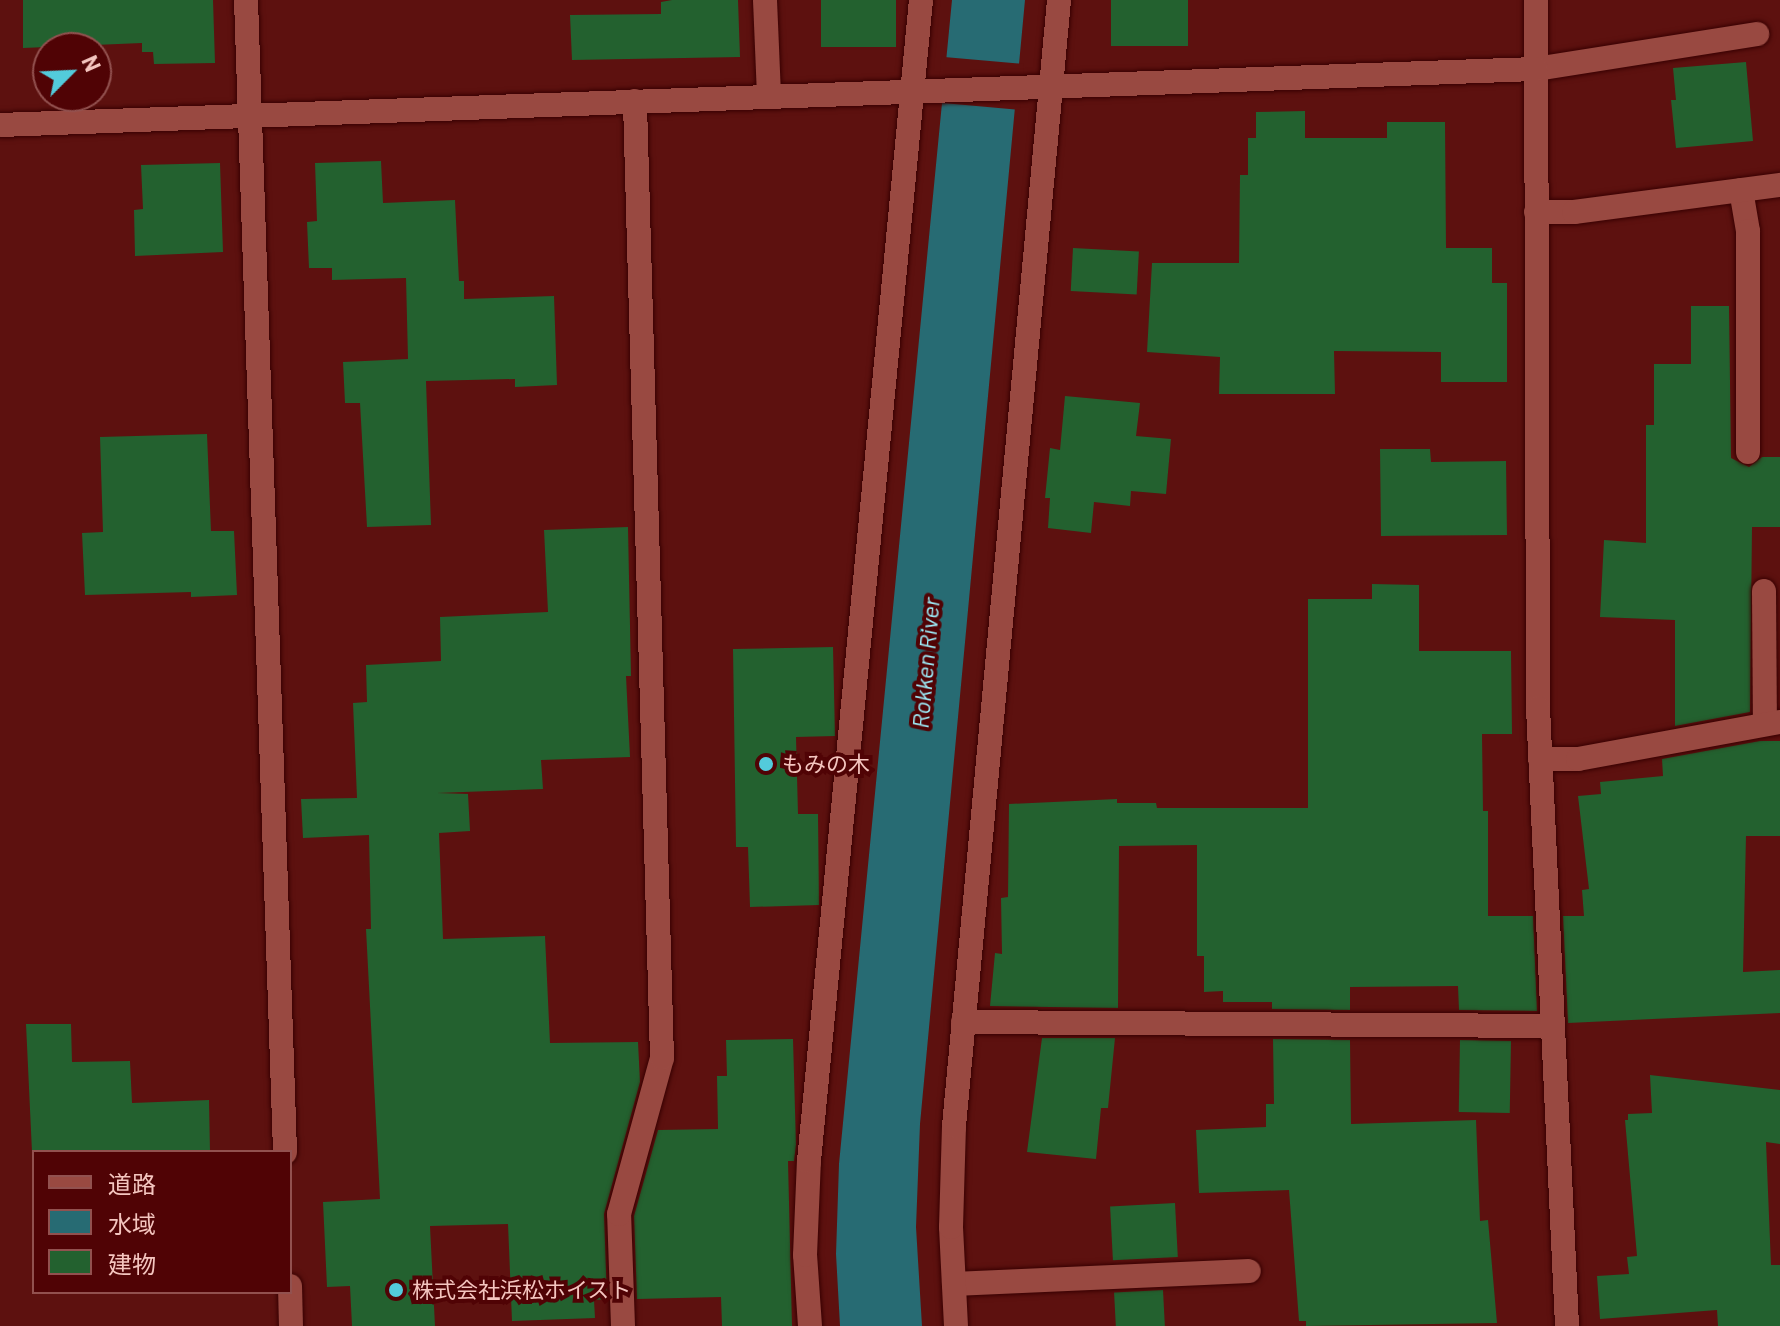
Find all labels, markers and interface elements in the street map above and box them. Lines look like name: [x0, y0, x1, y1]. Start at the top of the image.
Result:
north arrow: [32, 32, 112, 112]
text: N: [77, 51, 107, 75]
water label: Rokken River: [905, 596, 945, 730]
place label: もみの木: [782, 751, 870, 777]
marker: もみの木: [757, 755, 775, 773]
legend: [32, 1150, 292, 1294]
text: 道路: [108, 1169, 156, 1198]
text: 水域: [108, 1209, 156, 1238]
text: 建物: [108, 1249, 156, 1278]
place label: 株式会社浜松ホイスト: [412, 1277, 632, 1303]
marker: 株式会社浜松ホイスト: [387, 1281, 405, 1299]

